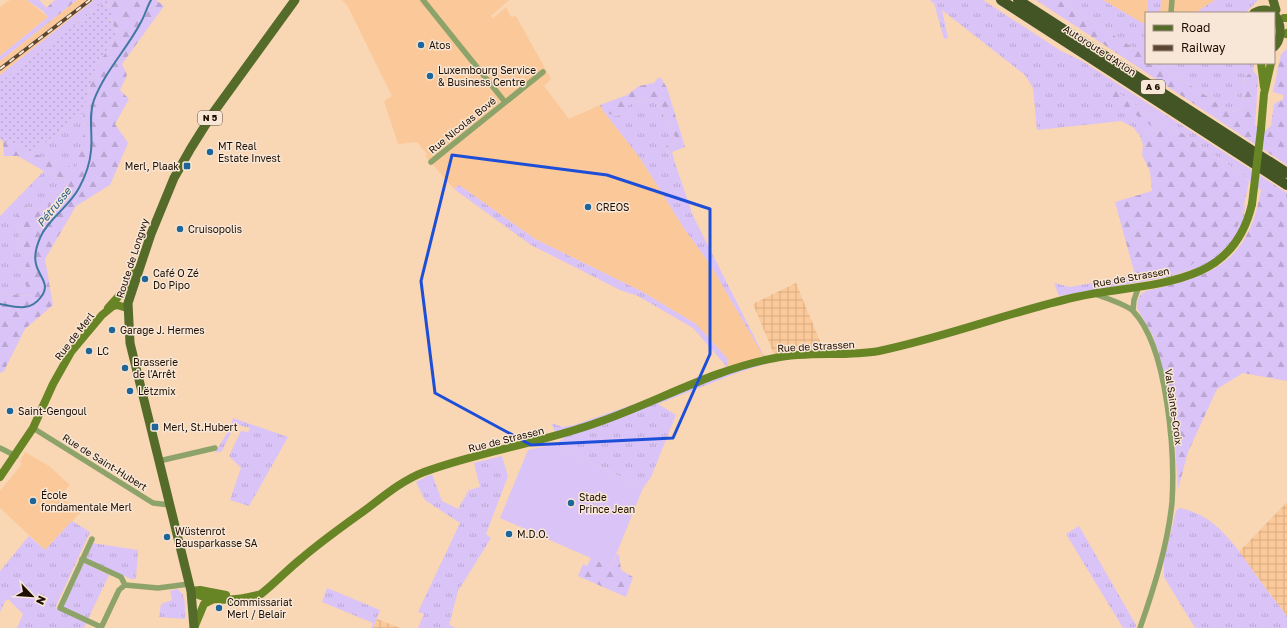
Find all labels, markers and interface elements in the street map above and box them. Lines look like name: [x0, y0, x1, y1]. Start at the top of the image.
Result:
legend: [1145, 12, 1275, 64]
text: Road: [1181, 20, 1210, 35]
street label: Autoroute d'Arlon: [1061, 22, 1139, 78]
place label: Atos: [429, 39, 451, 51]
marker: Atos: [416, 40, 426, 50]
text: Railway: [1181, 40, 1226, 55]
place label: Luxembourg Service & Business Centre: [438, 64, 536, 88]
marker: Luxembourg Service & Business Centre: [425, 71, 435, 81]
road number: A 6: [1141, 80, 1165, 94]
street label: Rue Nicolas Bové: [426, 94, 498, 156]
road number: N 5: [198, 111, 222, 125]
place label: MT Real Estate Invest: [218, 140, 281, 164]
marker: MT Real Estate Invest: [205, 147, 215, 157]
place label: Merl, Plaak: [125, 160, 179, 172]
marker: Merl, Plaak: [182, 161, 192, 171]
water label: Pétrusse: [34, 183, 74, 229]
place label: CREOS: [596, 201, 629, 213]
marker: CREOS: [583, 202, 593, 212]
street label: Route de Longwy: [113, 216, 151, 299]
place label: Cruisopolis: [188, 223, 242, 235]
marker: Cruisopolis: [175, 224, 185, 234]
street label: Rue de Strassen: [1092, 264, 1170, 290]
place label: Café O Zé Do Pipo: [153, 267, 199, 291]
marker: Café O Zé Do Pipo: [140, 274, 150, 284]
street label: Rue de Merl: [52, 310, 96, 362]
place label: Garage J. Hermes: [120, 324, 205, 336]
marker: Garage J. Hermes: [107, 325, 117, 335]
street label: Rue de Strassen: [777, 338, 855, 354]
place label: LC: [97, 345, 109, 357]
marker: LC: [84, 346, 94, 356]
place label: Brasserie de l'Arrêt: [133, 356, 178, 380]
marker: Brasserie de l'Arrêt: [120, 363, 130, 373]
street label: Val Sainte-Croix: [1163, 368, 1185, 446]
place label: Lëtzmix: [138, 385, 176, 397]
marker: Lëtzmix: [125, 386, 135, 396]
place label: Saint-Gengoul: [18, 405, 87, 417]
marker: Saint-Gengoul: [5, 406, 15, 416]
place label: Merl, St.Hubert: [163, 421, 238, 433]
marker: Merl, St.Hubert: [150, 422, 160, 432]
street label: Rue de Strassen: [467, 424, 545, 454]
street label: Rue de Saint-Hubert: [60, 431, 150, 493]
place label: École fondamentale Merl: [41, 489, 132, 513]
place label: Stade Prince Jean: [579, 491, 635, 515]
marker: École fondamentale Merl: [28, 496, 38, 506]
marker: Stade Prince Jean: [566, 498, 576, 508]
place label: Wüstenrot Bausparkasse SA: [175, 525, 258, 549]
place label: M.D.O.: [517, 528, 548, 540]
marker: M.D.O.: [504, 529, 514, 539]
marker: Wüstenrot Bausparkasse SA: [162, 532, 172, 542]
north arrow: [12, 576, 52, 616]
text: N: [34, 594, 49, 607]
place label: Commissariat Merl / Belair: [227, 596, 293, 620]
marker: Commissariat Merl / Belair: [214, 603, 224, 613]

